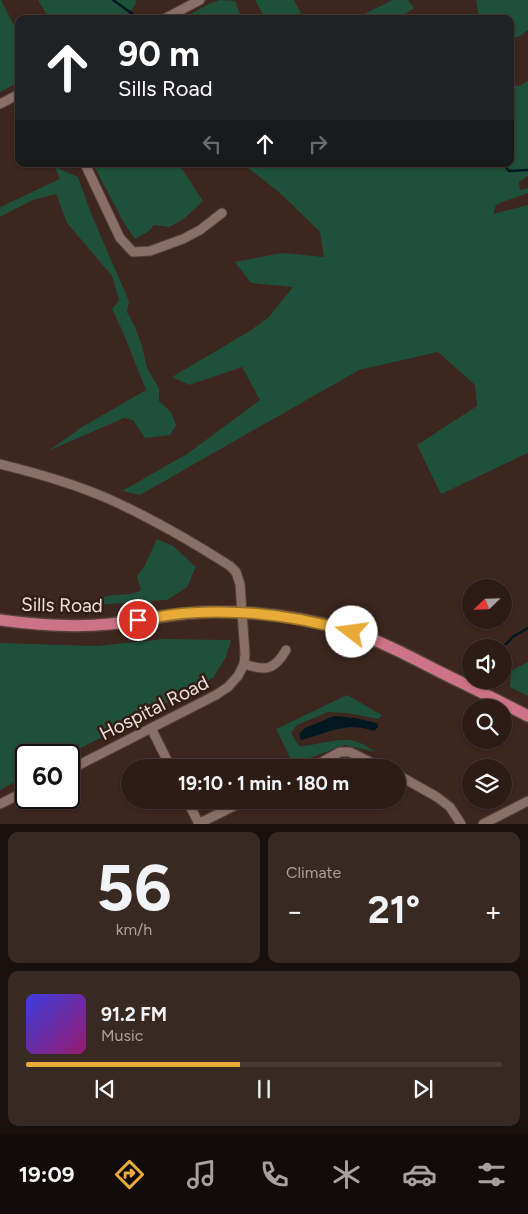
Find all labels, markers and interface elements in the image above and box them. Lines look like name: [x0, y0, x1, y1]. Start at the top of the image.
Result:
text: 90 m: [118, 33, 200, 75]
icon: ahead: [35, 35, 100, 100]
text: Sills Road: [118, 75, 213, 102]
icon: left: [198, 130, 226, 158]
icon: ahead: [251, 130, 279, 158]
icon: right: [304, 130, 332, 158]
north arrow: [462, 579, 512, 629]
map controls: [462, 579, 512, 809]
street label: Sills Road: [21, 593, 103, 617]
pin: [117, 599, 159, 641]
position arrow: [325, 605, 377, 657]
icon: arrive: [124, 606, 152, 634]
button: sound: [462, 639, 512, 689]
street label: Hospital Road: [96, 671, 212, 745]
button: search: [462, 699, 512, 749]
speed limit sign: 60: [15, 744, 80, 809]
button: layers: [462, 759, 512, 809]
text: 19:10 · 1 min · 180 m: [178, 772, 349, 795]
text: 56: [96, 848, 172, 926]
text: Climate: [286, 863, 341, 882]
text: 21°: [368, 887, 420, 933]
text: −: [286, 894, 303, 928]
text: +: [485, 894, 502, 928]
text: km/h: [116, 920, 152, 939]
text: 91.2 FM: [101, 1003, 167, 1026]
text: Music: [101, 1026, 143, 1045]
icon: previous: [91, 1075, 119, 1103]
icon: pause: [250, 1075, 278, 1103]
icon: next: [409, 1075, 437, 1103]
icon: directions: [112, 1157, 147, 1192]
icon: music: [184, 1157, 219, 1192]
icon: phone: [257, 1157, 292, 1192]
icon: climate: [329, 1157, 364, 1192]
icon: car: [402, 1157, 437, 1192]
icon: filters: [474, 1157, 509, 1192]
text: 19:09: [19, 1161, 74, 1188]

